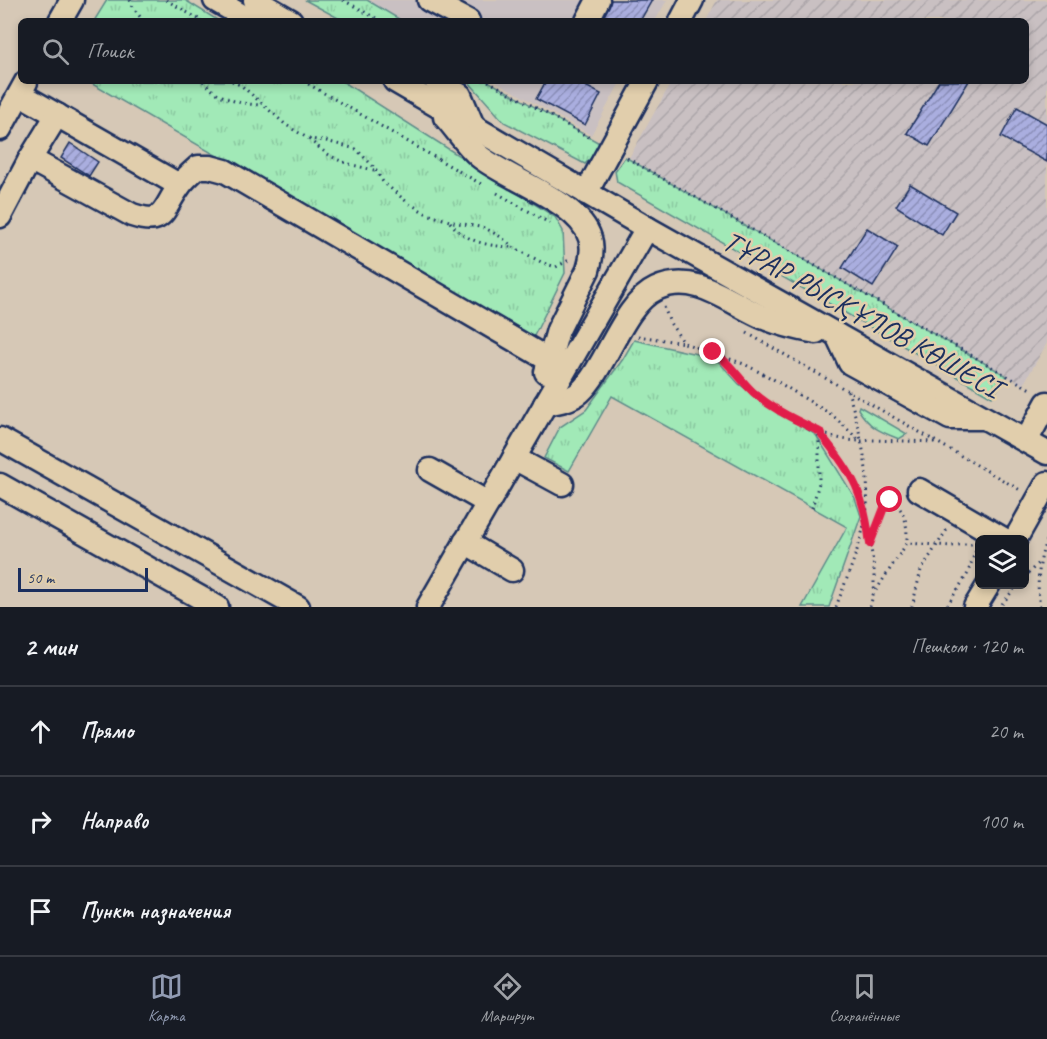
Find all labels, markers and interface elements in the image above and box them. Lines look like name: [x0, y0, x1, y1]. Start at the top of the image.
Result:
search box: [18, 18, 1029, 84]
icon: search: [39, 35, 72, 68]
text: Поиск: [87, 37, 133, 65]
street label: ТҰРАР РЫСҚҰЛОВ КӨШЕСІ: [716, 222, 1014, 410]
route end: [699, 338, 725, 364]
route start: [876, 486, 902, 512]
map controls: [975, 535, 1029, 589]
button: layers: [975, 535, 1029, 589]
scale bar: [18, 565, 148, 592]
text: 50 m: [27, 568, 54, 588]
text: 2 мин: [24, 630, 77, 663]
text: Пешком · 120 m: [911, 634, 1023, 659]
icon: ahead: [24, 715, 57, 748]
text: Прямо: [81, 717, 133, 745]
text: 20 m: [989, 719, 1023, 744]
icon: right: [24, 805, 57, 838]
text: Направо: [81, 807, 148, 835]
text: 100 m: [980, 809, 1023, 834]
icon: arrive: [24, 895, 57, 928]
text: Пункт назначения: [81, 897, 230, 925]
tab: Карта: [148, 970, 185, 1026]
tab: Маршрут: [481, 970, 533, 1026]
tab: Сохранённые: [829, 970, 899, 1026]

